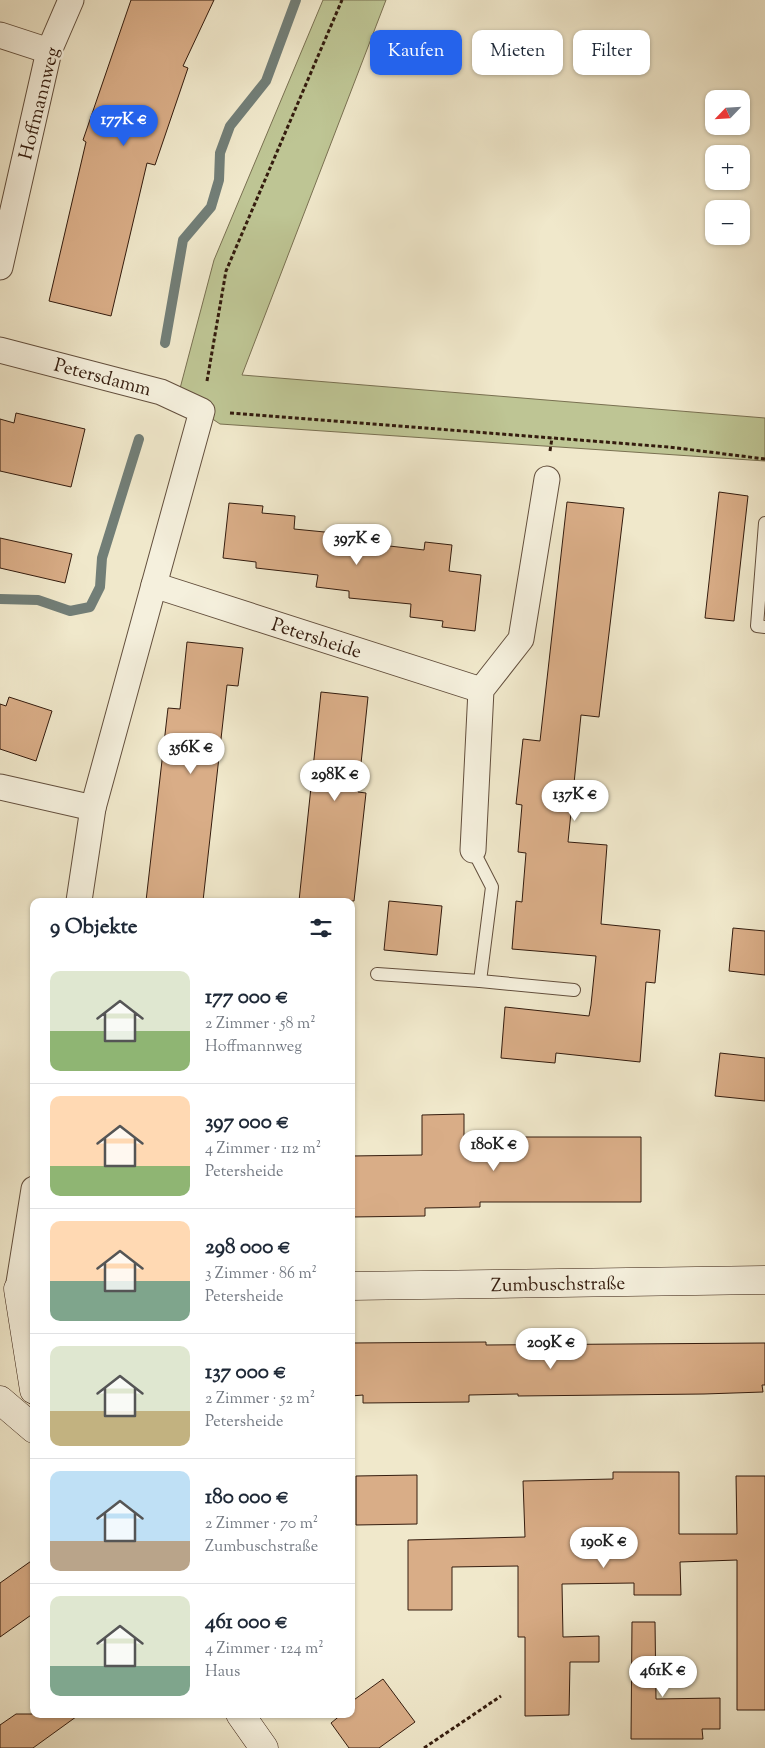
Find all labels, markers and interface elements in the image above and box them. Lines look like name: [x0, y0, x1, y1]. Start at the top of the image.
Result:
chip: Kaufen: [370, 30, 462, 75]
chip: Mieten: [472, 30, 563, 75]
chip: Filter: [573, 30, 650, 75]
street label: Hoffmannweg: [13, 44, 67, 163]
north arrow: [705, 90, 750, 135]
map controls: [705, 90, 750, 245]
pin: 177K €: [83, 104, 165, 147]
text: 177K €: [101, 109, 147, 132]
button: +: [705, 145, 750, 190]
button: −: [705, 200, 750, 245]
street label: Petersdamm: [51, 352, 154, 404]
pin: 397K €: [316, 524, 398, 566]
text: 397K €: [334, 528, 380, 551]
street label: Petersheide: [268, 612, 365, 667]
pin: 356K €: [150, 732, 232, 775]
text: 356K €: [169, 737, 213, 760]
pin: 298K €: [294, 760, 376, 802]
text: 298K €: [311, 764, 359, 787]
pin: 137K €: [534, 780, 616, 822]
text: 137K €: [553, 784, 597, 807]
text: 9 Objekte: [50, 913, 138, 943]
icon: filters: [307, 914, 335, 942]
text: 177 000 €: [205, 983, 288, 1013]
icon: home: [90, 991, 150, 1051]
text: 2 Zimmer · 58 m²: [205, 1013, 316, 1036]
text: Hoffmannweg: [205, 1036, 302, 1059]
text: 397 000 €: [205, 1108, 289, 1138]
icon: home: [90, 1116, 150, 1176]
pin: 180K €: [453, 1130, 535, 1172]
text: 180K €: [471, 1134, 517, 1157]
text: 4 Zimmer · 112 m²: [205, 1138, 321, 1161]
text: Petersheide: [205, 1161, 283, 1184]
text: 298 000 €: [205, 1233, 291, 1263]
icon: home: [90, 1241, 150, 1301]
text: 3 Zimmer · 86 m²: [205, 1263, 317, 1286]
street label: Zumbuschstraße: [491, 1271, 626, 1300]
text: Petersheide: [205, 1286, 283, 1309]
pin: 209K €: [510, 1328, 592, 1370]
text: 209K €: [527, 1332, 575, 1355]
text: 137 000 €: [205, 1358, 286, 1388]
icon: home: [90, 1366, 150, 1426]
text: 2 Zimmer · 52 m²: [205, 1388, 315, 1411]
text: Petersheide: [205, 1411, 283, 1434]
text: 180 000 €: [205, 1483, 289, 1513]
icon: home: [90, 1491, 150, 1551]
text: 2 Zimmer · 70 m²: [205, 1513, 318, 1536]
pin: 190K €: [563, 1526, 645, 1569]
text: 190K €: [581, 1531, 627, 1554]
text: Zumbuschstraße: [205, 1536, 318, 1559]
text: 461 000 €: [205, 1608, 288, 1638]
icon: home: [90, 1616, 150, 1676]
text: 4 Zimmer · 124 m²: [205, 1638, 324, 1661]
pin: 461K €: [622, 1656, 704, 1698]
text: 461K €: [640, 1660, 686, 1683]
text: Haus: [205, 1661, 240, 1684]

